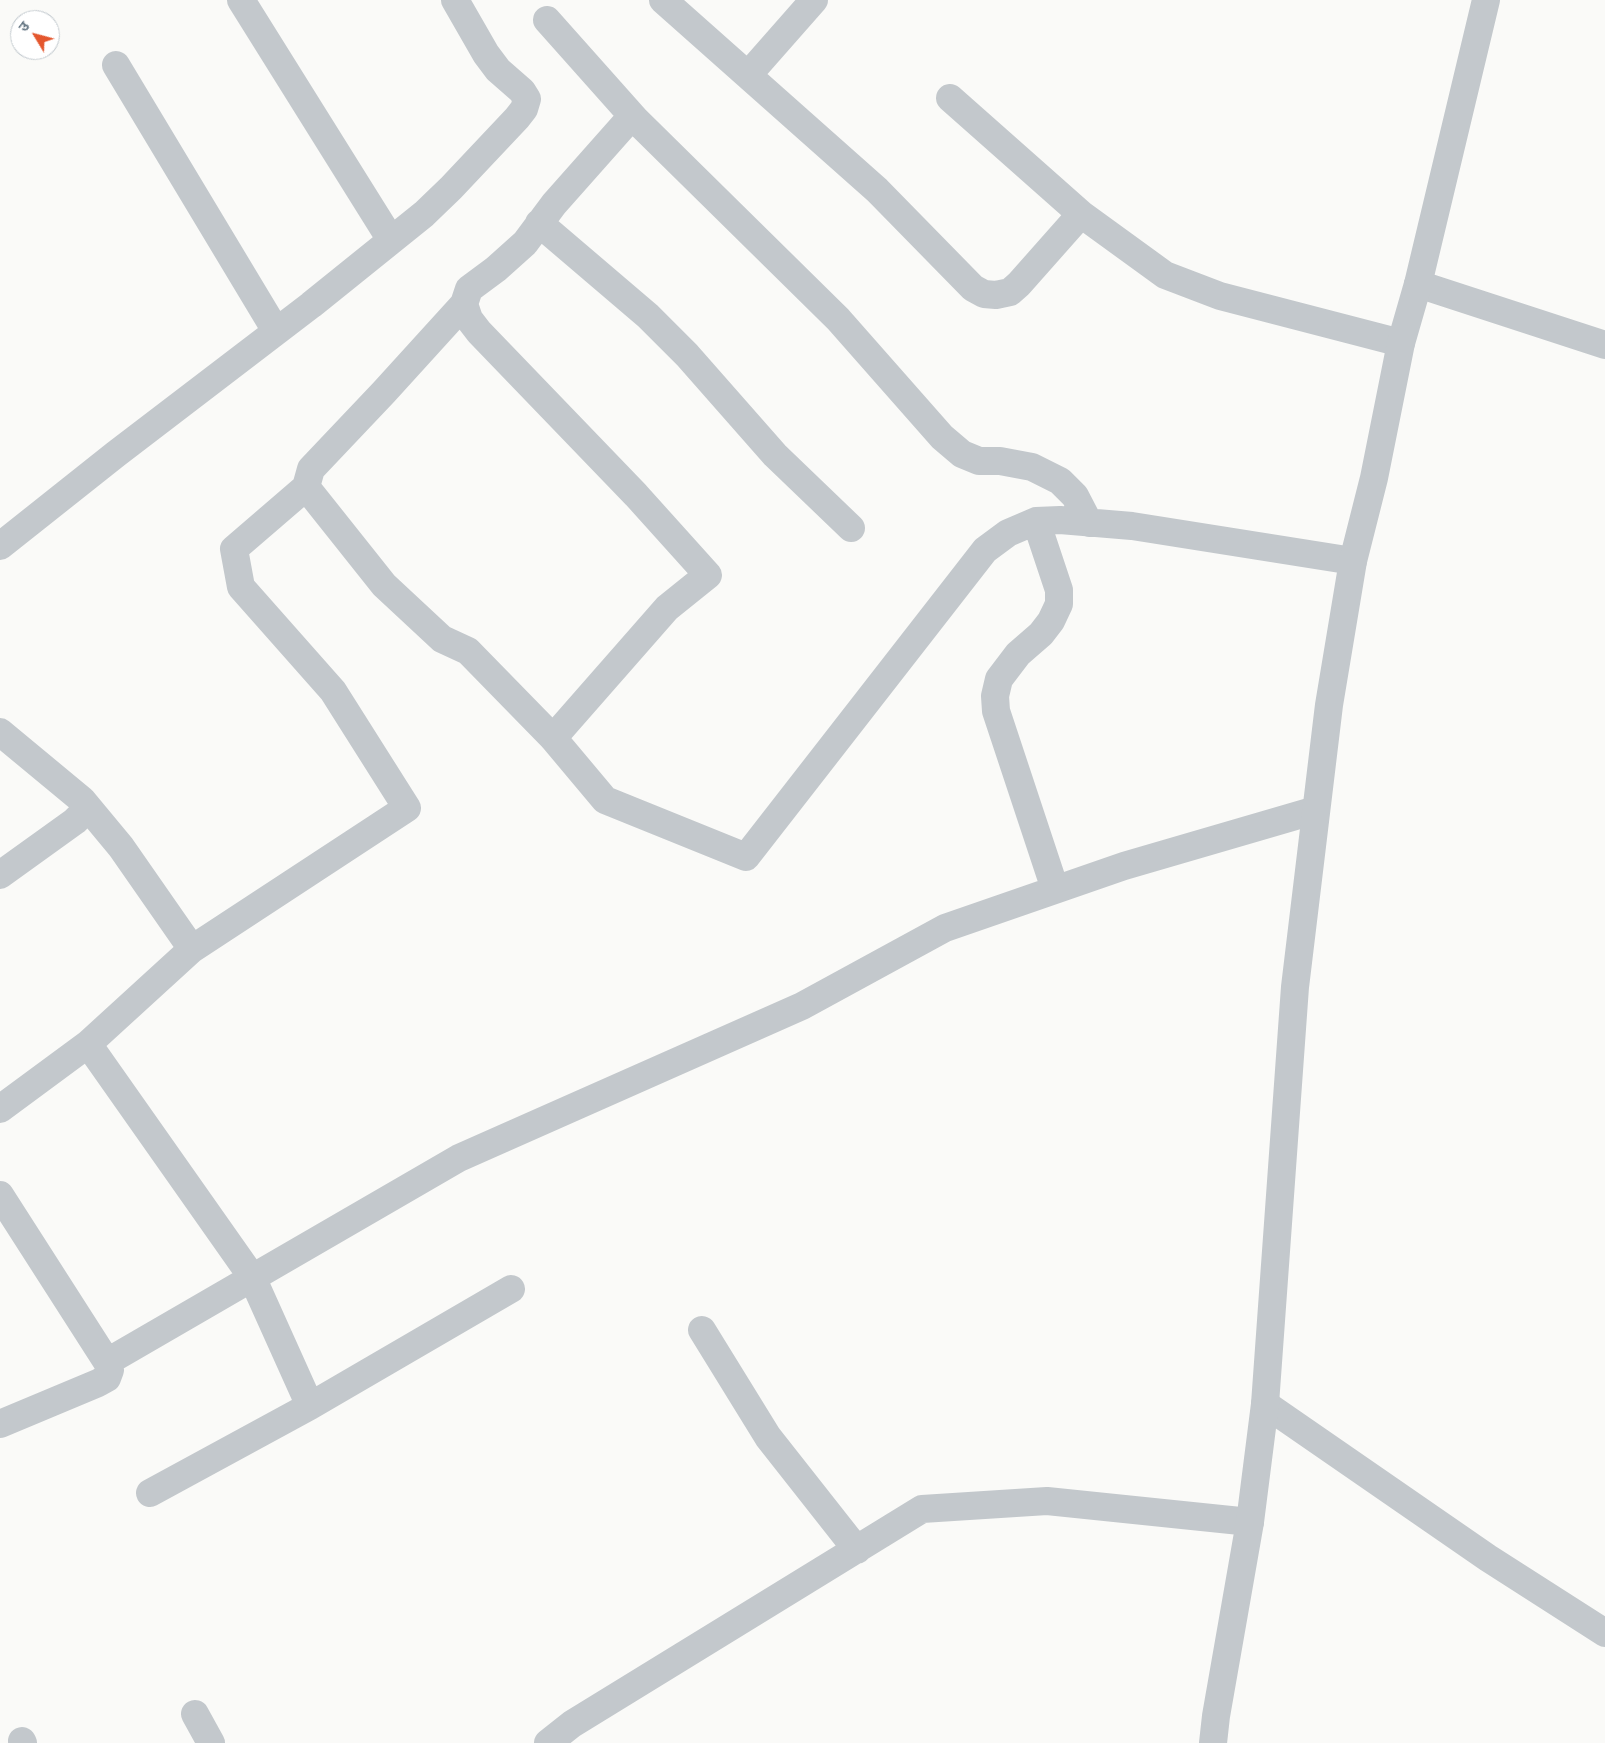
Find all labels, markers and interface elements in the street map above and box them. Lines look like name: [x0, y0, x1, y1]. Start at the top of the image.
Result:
north arrow: [10, 10, 60, 60]
text: उ: [14, 18, 33, 35]

